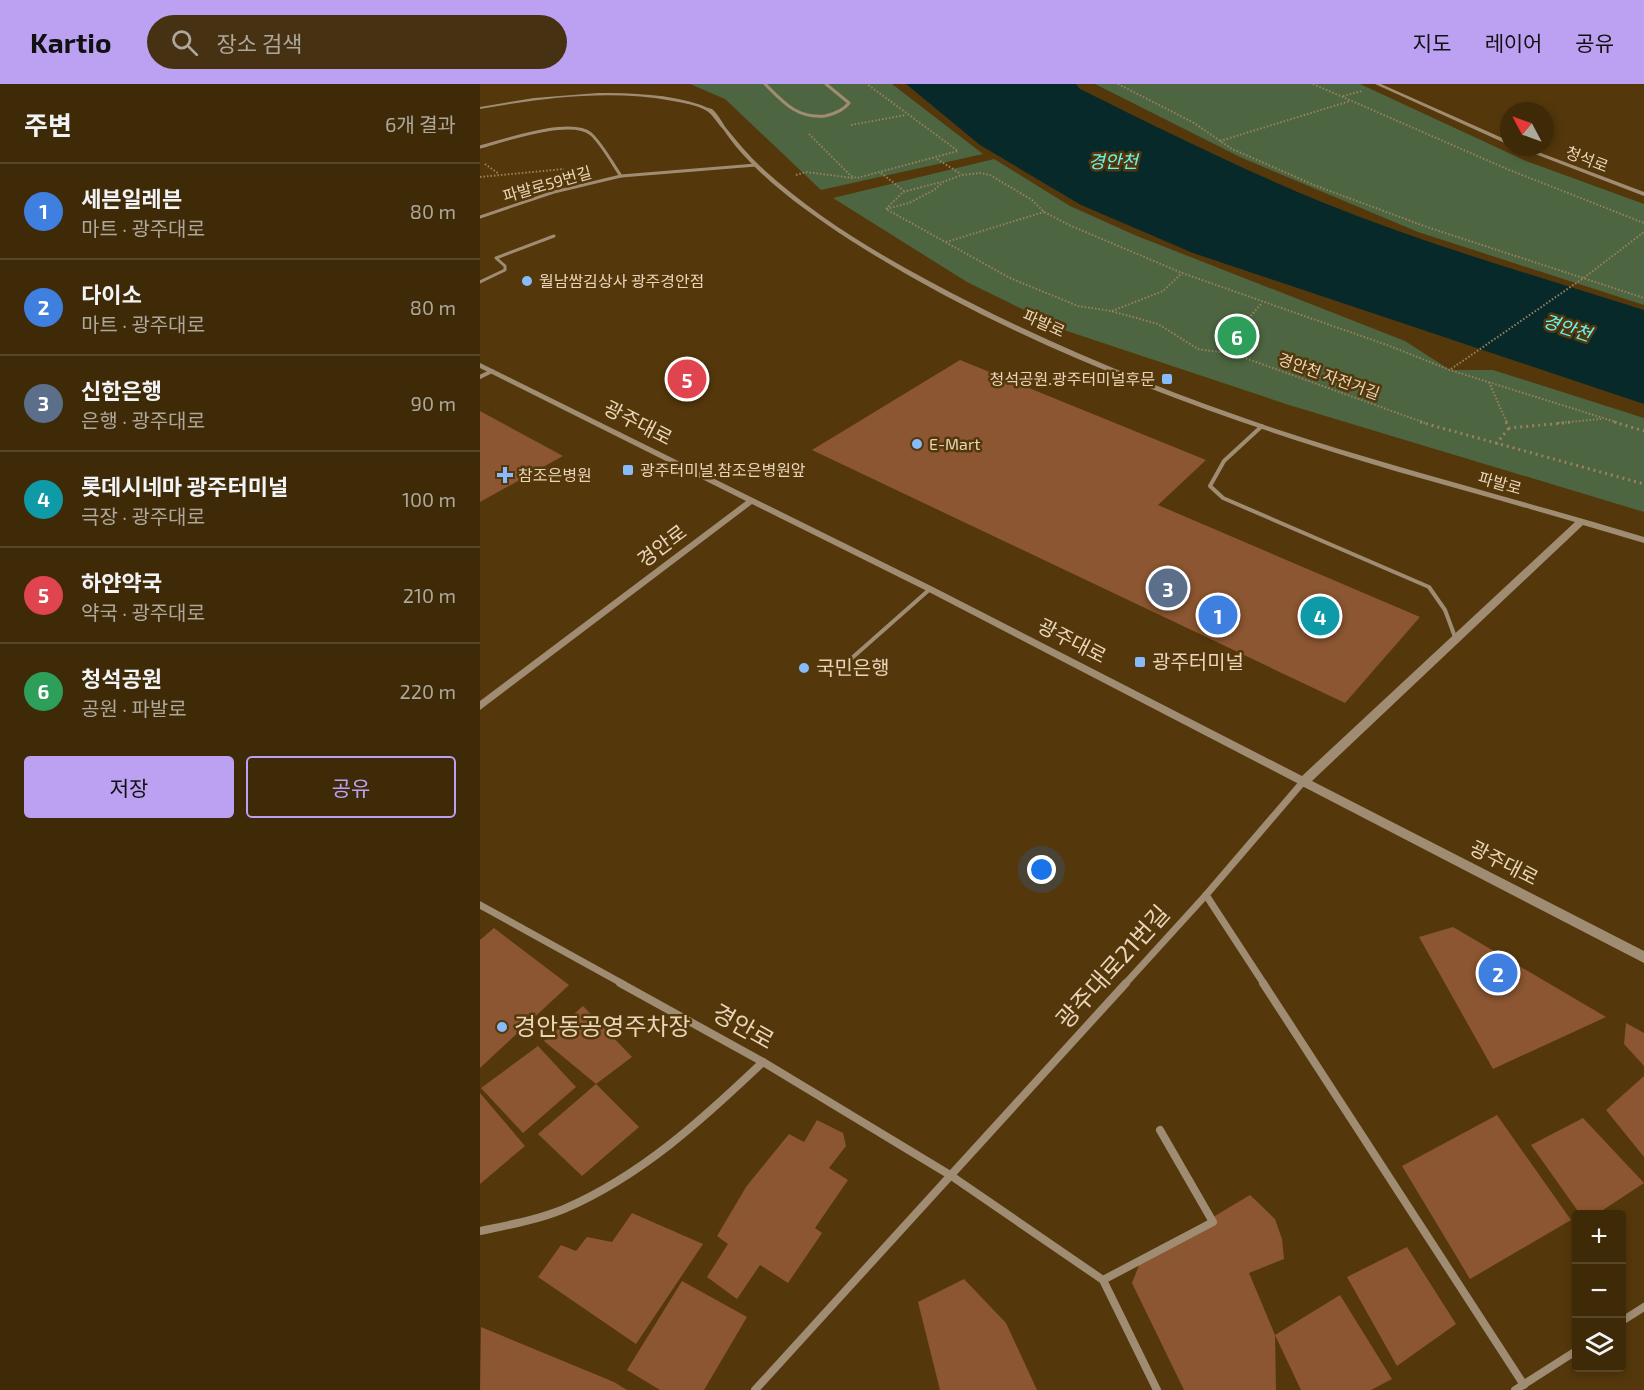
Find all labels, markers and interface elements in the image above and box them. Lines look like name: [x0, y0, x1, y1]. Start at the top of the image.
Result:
search box: [147, 15, 567, 69]
text: Kartio: [30, 25, 111, 59]
icon: search: [168, 26, 201, 59]
text: 장소 검색: [216, 30, 302, 56]
text: 지도: [1413, 30, 1451, 55]
text: 레이어: [1484, 30, 1542, 55]
text: 공유: [1575, 30, 1614, 55]
north arrow: [1500, 102, 1554, 156]
text: 주변: [24, 109, 72, 140]
text: 6개 결과: [385, 112, 456, 136]
street label: 청석로: [1563, 142, 1611, 175]
water label: 경안천: [1088, 150, 1140, 172]
street label: 파발로59번길: [500, 162, 593, 205]
text: 세븐일레븐: [81, 185, 182, 211]
text: 1: [39, 199, 48, 223]
text: 80 m: [410, 199, 456, 223]
text: 마트 · 광주대로: [81, 216, 205, 240]
place label: 월남쌈김상사 광주경안점: [539, 271, 705, 290]
marker: 월남쌈김상사 광주경안점: [520, 274, 534, 288]
text: 다이소: [81, 281, 142, 307]
text: 2: [38, 295, 49, 319]
text: 80 m: [410, 295, 456, 319]
street label: 파발로: [1020, 305, 1068, 340]
water label: 경안천: [1540, 309, 1597, 346]
text: 마트 · 광주대로: [81, 312, 205, 336]
pin: 6: [1218, 314, 1257, 358]
street label: 경안천 자전거길: [1276, 348, 1383, 403]
pin: 5: [668, 356, 706, 402]
place label: 청석공원.광주터미널후문: [989, 369, 1155, 388]
marker: 청석공원.광주터미널후문: [1160, 372, 1174, 386]
text: 신한은행: [81, 377, 162, 403]
text: 3: [38, 391, 49, 415]
text: 90 m: [411, 391, 456, 415]
street label: 광주대로: [600, 395, 677, 450]
text: 은행 · 광주대로: [81, 408, 205, 432]
place label: E-Mart: [929, 434, 980, 453]
marker: E-Mart: [910, 437, 924, 451]
place label: 광주터미널.참조은병원앞: [640, 460, 806, 479]
marker: 광주터미널.참조은병원앞: [621, 463, 635, 477]
place label: 참조은병원: [518, 465, 592, 484]
marker: 참조은병원: [496, 466, 514, 484]
street label: 파발로: [1476, 467, 1524, 498]
text: 롯데시네마 광주터미널: [81, 473, 288, 499]
text: 4: [37, 487, 50, 511]
text: 100 m: [402, 487, 456, 511]
text: 극장 · 광주대로: [81, 504, 205, 528]
street label: 경안로: [632, 519, 691, 571]
pin: 3: [1148, 566, 1188, 610]
text: 하얀약국: [81, 569, 162, 595]
text: 5: [38, 583, 49, 607]
text: 210 m: [403, 583, 456, 607]
pin: 1: [1198, 592, 1238, 638]
pin: 4: [1300, 594, 1340, 638]
text: 약국 · 광주대로: [81, 600, 205, 624]
street label: 광주대로: [1034, 613, 1111, 668]
place label: 광주터미널: [1152, 649, 1244, 673]
place label: 국민은행: [816, 655, 890, 679]
marker: 광주터미널: [1133, 655, 1147, 669]
marker: 국민은행: [797, 661, 811, 675]
text: 청석공원: [81, 665, 162, 691]
text: 6: [38, 679, 49, 703]
text: 220 m: [399, 679, 456, 703]
text: 공원 · 파발로: [81, 696, 187, 720]
button: 저장: [24, 756, 234, 818]
button: 공유: [246, 756, 456, 818]
street label: 광주대로: [1466, 835, 1543, 890]
your location: [1027, 855, 1056, 884]
street label: 광주대로21번길: [1049, 899, 1175, 1033]
pin: 2: [1478, 950, 1518, 996]
street label: 경안로: [708, 997, 780, 1054]
place label: 경안동공영주차장: [514, 1011, 691, 1040]
marker: 경안동공영주차장: [495, 1020, 509, 1034]
map controls: [1572, 1210, 1626, 1372]
button: +: [1572, 1210, 1626, 1264]
button: −: [1572, 1264, 1626, 1318]
button: layers: [1572, 1318, 1626, 1372]

